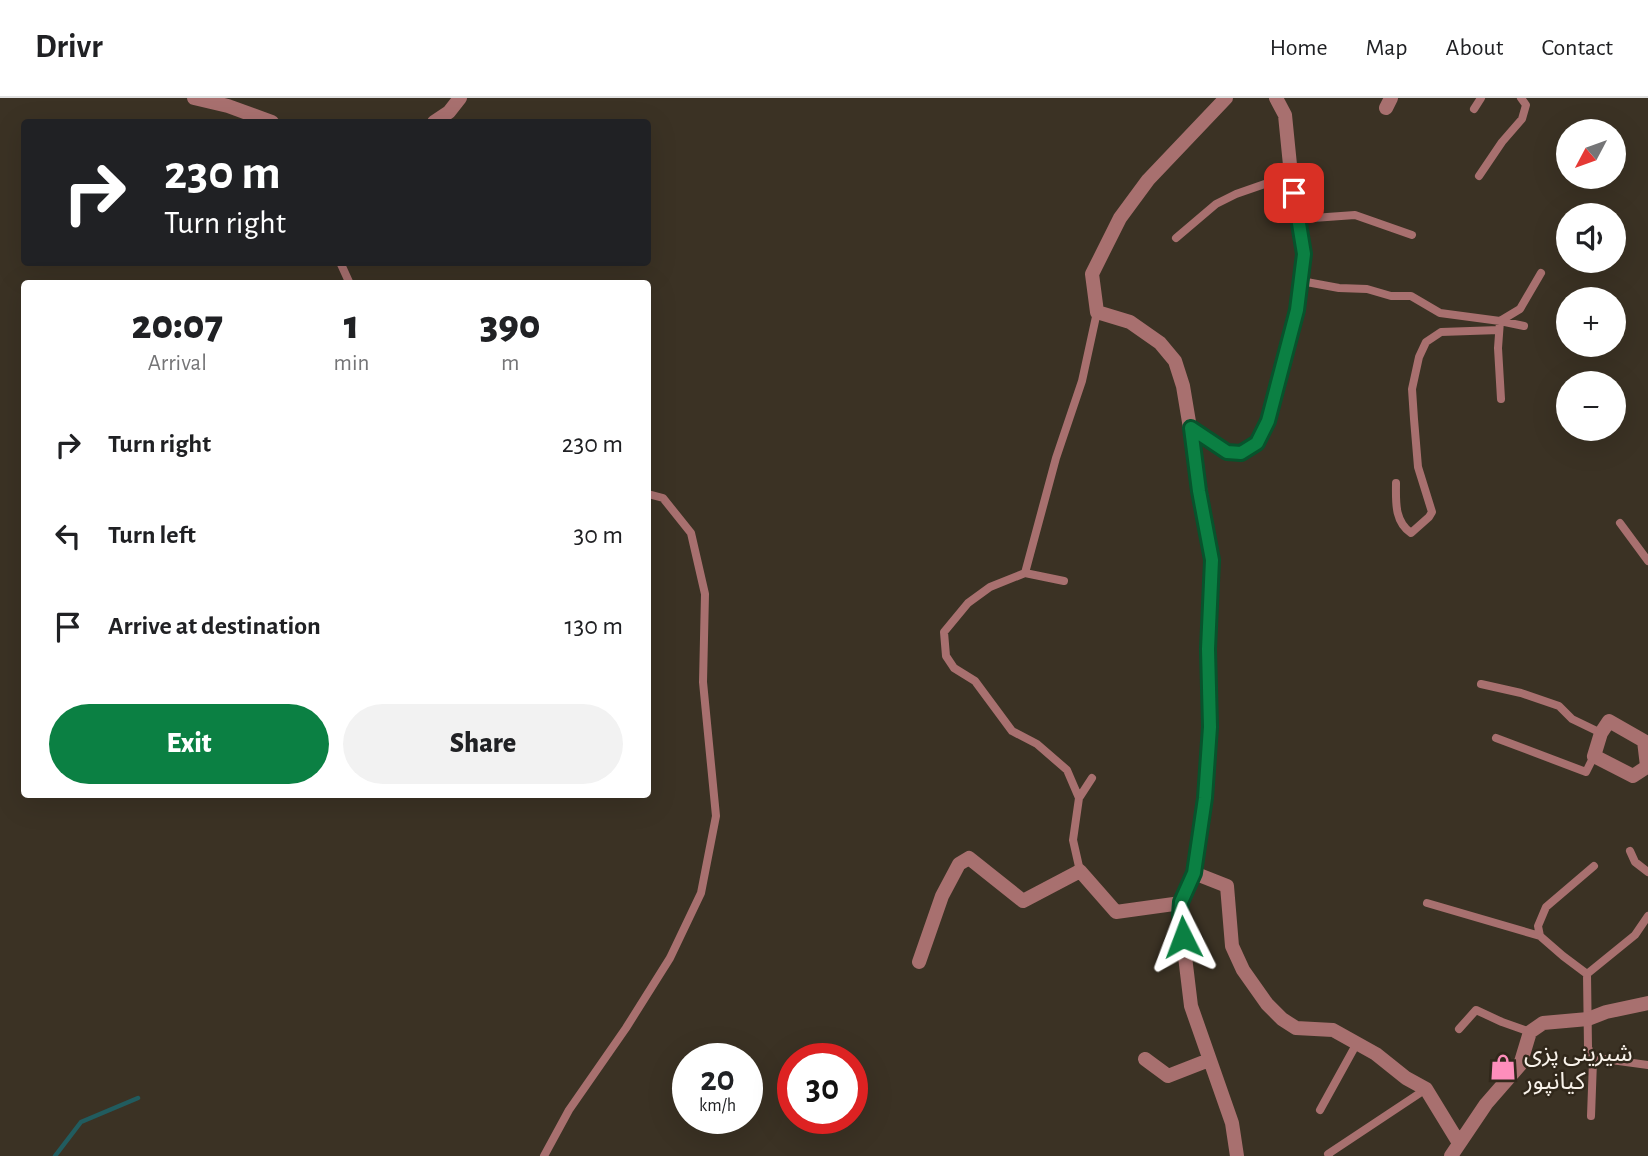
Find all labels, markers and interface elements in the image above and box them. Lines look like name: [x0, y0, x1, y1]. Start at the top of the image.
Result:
text: Drivr: [35, 31, 103, 64]
text: Home: [1270, 36, 1328, 60]
text: Map: [1366, 36, 1408, 60]
text: About: [1446, 36, 1503, 60]
text: Contact: [1541, 36, 1613, 60]
north arrow: [1556, 119, 1626, 189]
map controls: [1556, 119, 1626, 441]
icon: right: [49, 147, 140, 238]
text: 230 m: [164, 149, 281, 198]
pin: [1264, 163, 1324, 223]
icon: arrive: [1275, 174, 1313, 212]
button: sound: [1556, 203, 1626, 273]
text: Turn right: [164, 207, 286, 239]
button: +: [1556, 287, 1626, 357]
text: 20:07: [131, 304, 223, 346]
text: 1: [344, 304, 359, 346]
text: 390: [480, 304, 541, 346]
text: Arrival: [148, 352, 207, 375]
text: min: [334, 352, 369, 375]
text: m: [501, 352, 519, 375]
button: −: [1556, 371, 1626, 441]
icon: right: [49, 426, 87, 464]
text: Turn right: [108, 431, 211, 457]
text: 230 m: [562, 431, 623, 457]
icon: left: [49, 517, 87, 555]
text: Turn left: [108, 522, 196, 548]
text: 30 m: [573, 522, 623, 548]
icon: arrive: [49, 608, 87, 646]
text: Arrive at destination: [108, 613, 321, 639]
text: 130 m: [565, 613, 623, 639]
button: Exit: [49, 704, 329, 784]
button: Share: [343, 704, 623, 784]
position arrow: [1146, 900, 1220, 974]
place label: شیرینی پزی کیانپور: [1523, 1042, 1633, 1096]
speed limit sign: 30: [777, 1043, 868, 1134]
shop icon: شیرینی پزی کیانپور: [1488, 1052, 1518, 1082]
text: 20: [700, 1062, 735, 1097]
text: km/h: [699, 1097, 736, 1115]

